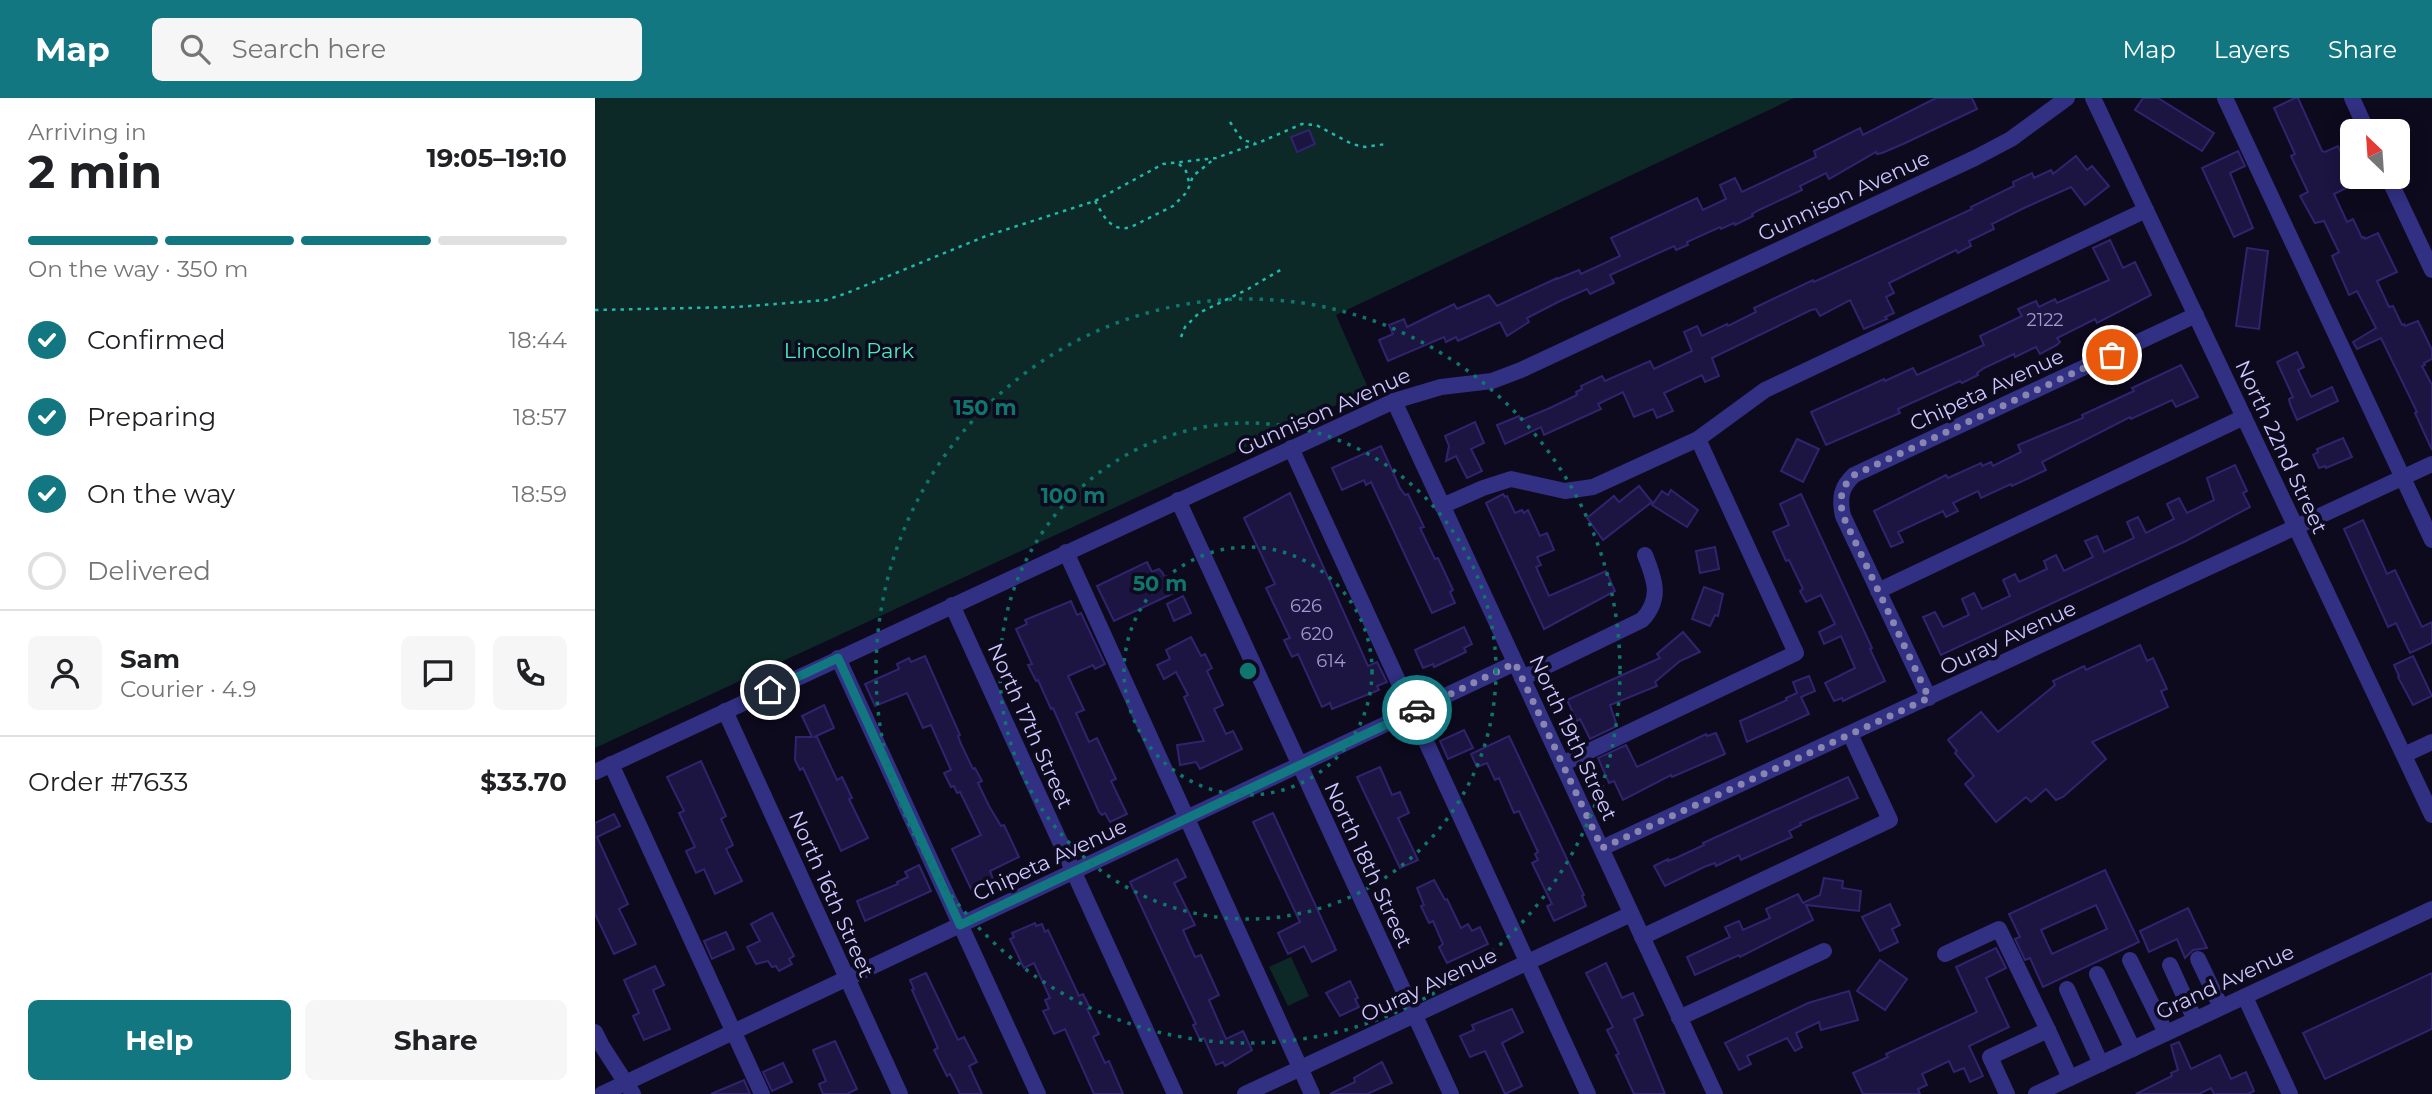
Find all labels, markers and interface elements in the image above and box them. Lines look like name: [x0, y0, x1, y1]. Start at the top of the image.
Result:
search box: [152, 18, 642, 81]
text: Map: [35, 29, 110, 69]
icon: search: [176, 30, 214, 68]
text: Search here: [232, 33, 386, 65]
text: Map: [2122, 35, 2176, 64]
text: Layers: [2214, 35, 2290, 64]
text: Share: [2328, 35, 2397, 64]
text: Arriving in: [28, 118, 147, 146]
north arrow: [2340, 119, 2410, 189]
map controls: [2340, 119, 2410, 189]
text: 19:05–19:10: [426, 142, 567, 174]
text: 2 min: [28, 143, 162, 200]
street label: Gunnison Avenue: [1754, 145, 1934, 246]
text: On the way · 350 m: [28, 255, 248, 283]
house number: 2122: [2026, 309, 2064, 331]
icon: check: [28, 321, 66, 359]
text: Confirmed: [87, 324, 226, 356]
pin: [2082, 325, 2142, 385]
text: 18:44: [509, 326, 567, 354]
icon: bag: [2093, 336, 2131, 374]
park label: Lincoln Park: [784, 338, 915, 363]
street label: Chipeta Avenue: [1906, 343, 2068, 436]
street label: North 22nd Street: [2230, 356, 2333, 537]
street label: Gunnison Avenue: [1233, 362, 1414, 461]
text: 150 m: [954, 395, 1016, 420]
icon: check: [28, 398, 66, 436]
text: Preparing: [87, 401, 216, 433]
text: 18:57: [513, 403, 567, 431]
icon: check: [28, 475, 66, 513]
text: On the way: [87, 478, 235, 510]
text: 18:59: [512, 480, 567, 508]
text: 100 m: [1041, 483, 1105, 508]
text: Delivered: [87, 555, 211, 587]
text: 50 m: [1133, 571, 1187, 596]
house number: 626: [1290, 595, 1322, 617]
street label: Ouray Avenue: [1936, 595, 2080, 680]
house number: 620: [1300, 623, 1334, 645]
button: person: [28, 636, 102, 710]
button: chat: [401, 636, 475, 710]
button: phone: [493, 636, 567, 710]
street label: North 17th Street: [983, 639, 1078, 812]
text: Sam: [120, 643, 180, 675]
house number: 614: [1316, 650, 1346, 672]
street label: North 19th Street: [1524, 651, 1623, 824]
centre of rings: [1236, 659, 1260, 683]
pin: [740, 660, 800, 720]
icon: home: [751, 671, 789, 709]
text: Courier · 4.9: [120, 675, 256, 703]
courier: [1382, 675, 1452, 745]
icon: car: [1398, 691, 1436, 729]
text: Order #7633: [28, 766, 188, 798]
text: $33.70: [480, 766, 567, 798]
street label: North 18th Street: [1319, 778, 1418, 952]
street label: North 16th Street: [784, 807, 879, 981]
street label: Chipeta Avenue: [969, 813, 1131, 906]
street label: Grand Avenue: [2152, 939, 2298, 1024]
street label: Ouray Avenue: [1357, 942, 1501, 1027]
button: Help: [28, 1000, 291, 1080]
button: Share: [305, 1000, 567, 1080]

